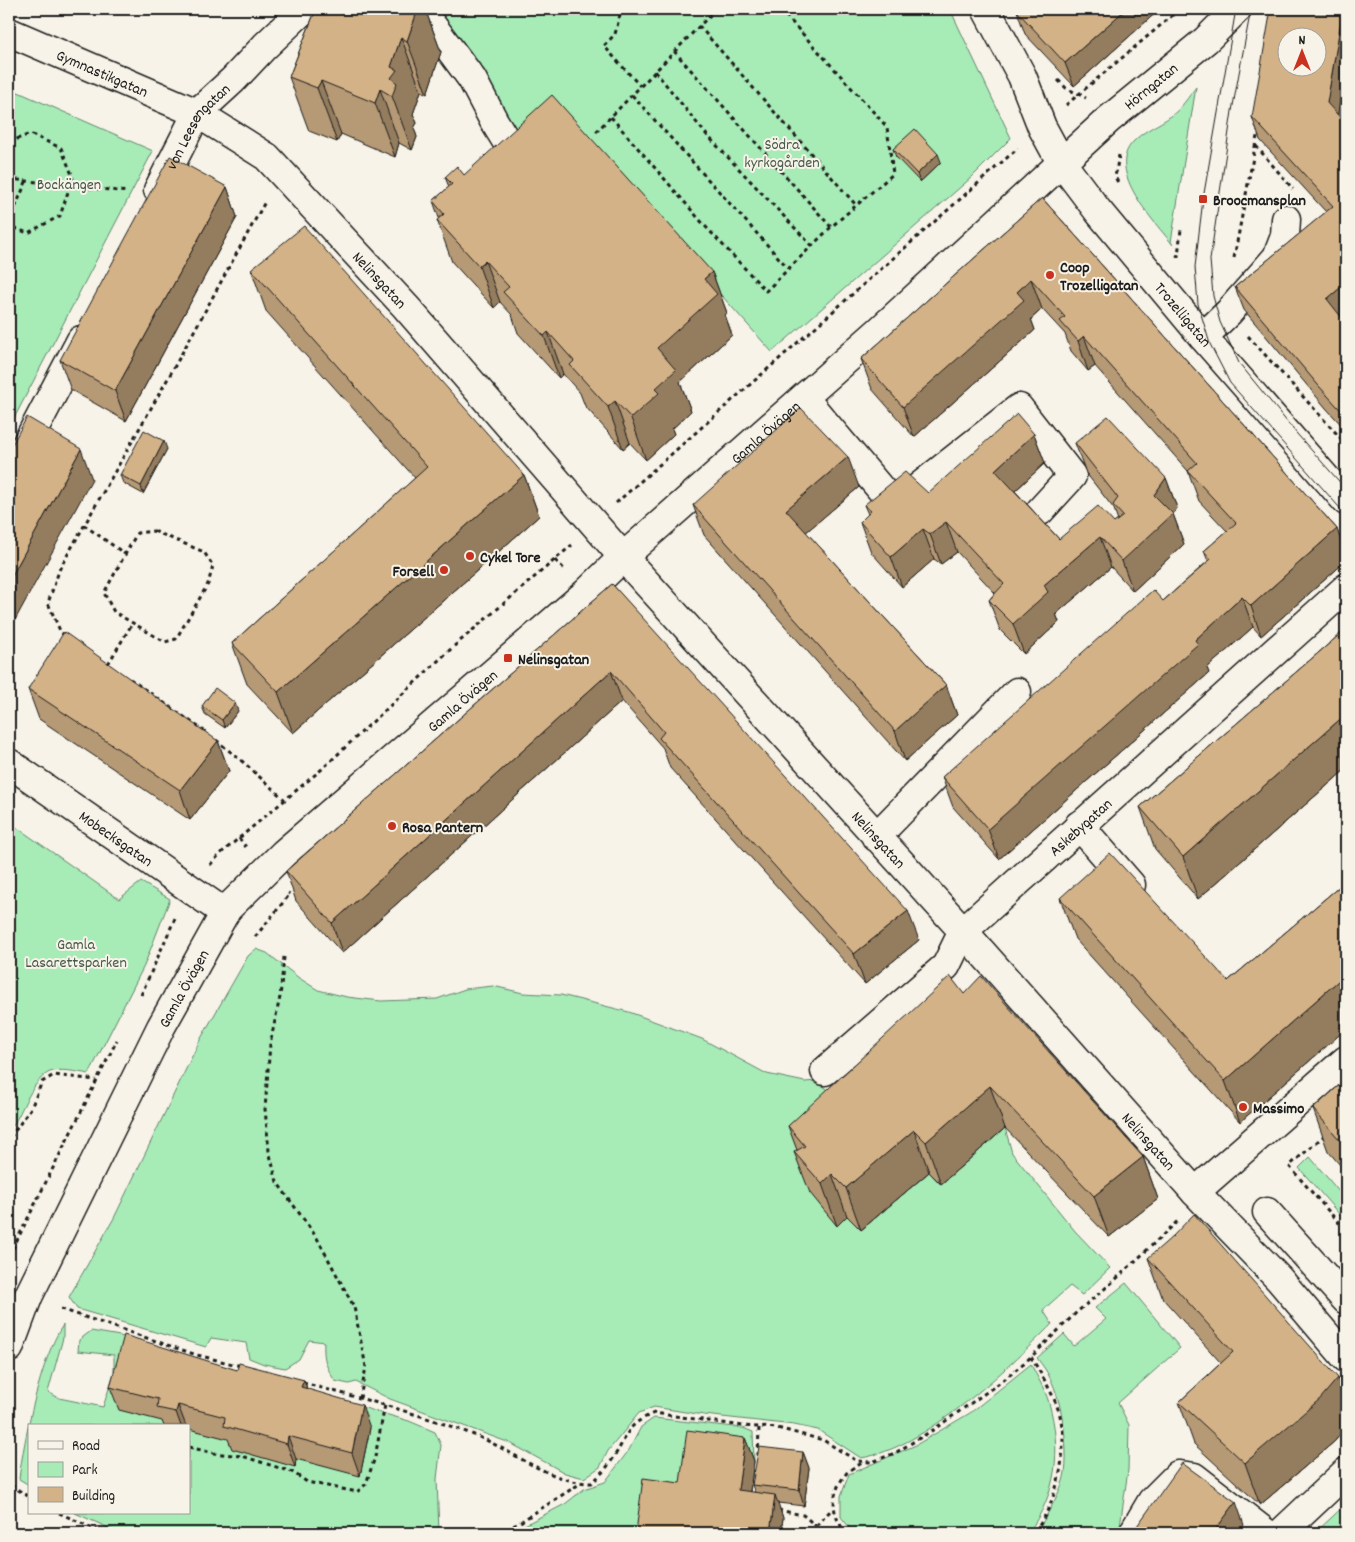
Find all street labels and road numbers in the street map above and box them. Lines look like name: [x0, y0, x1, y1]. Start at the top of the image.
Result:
street label: Gymnastikgatan: [52, 45, 151, 105]
street label: Hörngatan: [1120, 58, 1184, 117]
street label: von Leesengatan: [161, 79, 236, 174]
street label: Nelinsgatan: [346, 247, 411, 315]
street label: Trozelligatan: [1148, 278, 1216, 353]
street label: Gamla Övägen: [727, 396, 807, 471]
street label: Gamla Övägen: [423, 665, 504, 739]
street label: Askebygatan: [1045, 794, 1118, 863]
street label: Mobecksgatan: [73, 806, 157, 874]
street label: Nelinsgatan: [845, 807, 910, 875]
street label: Gamla Övägen: [154, 946, 216, 1033]
street label: Nelinsgatan: [1115, 1108, 1180, 1177]

